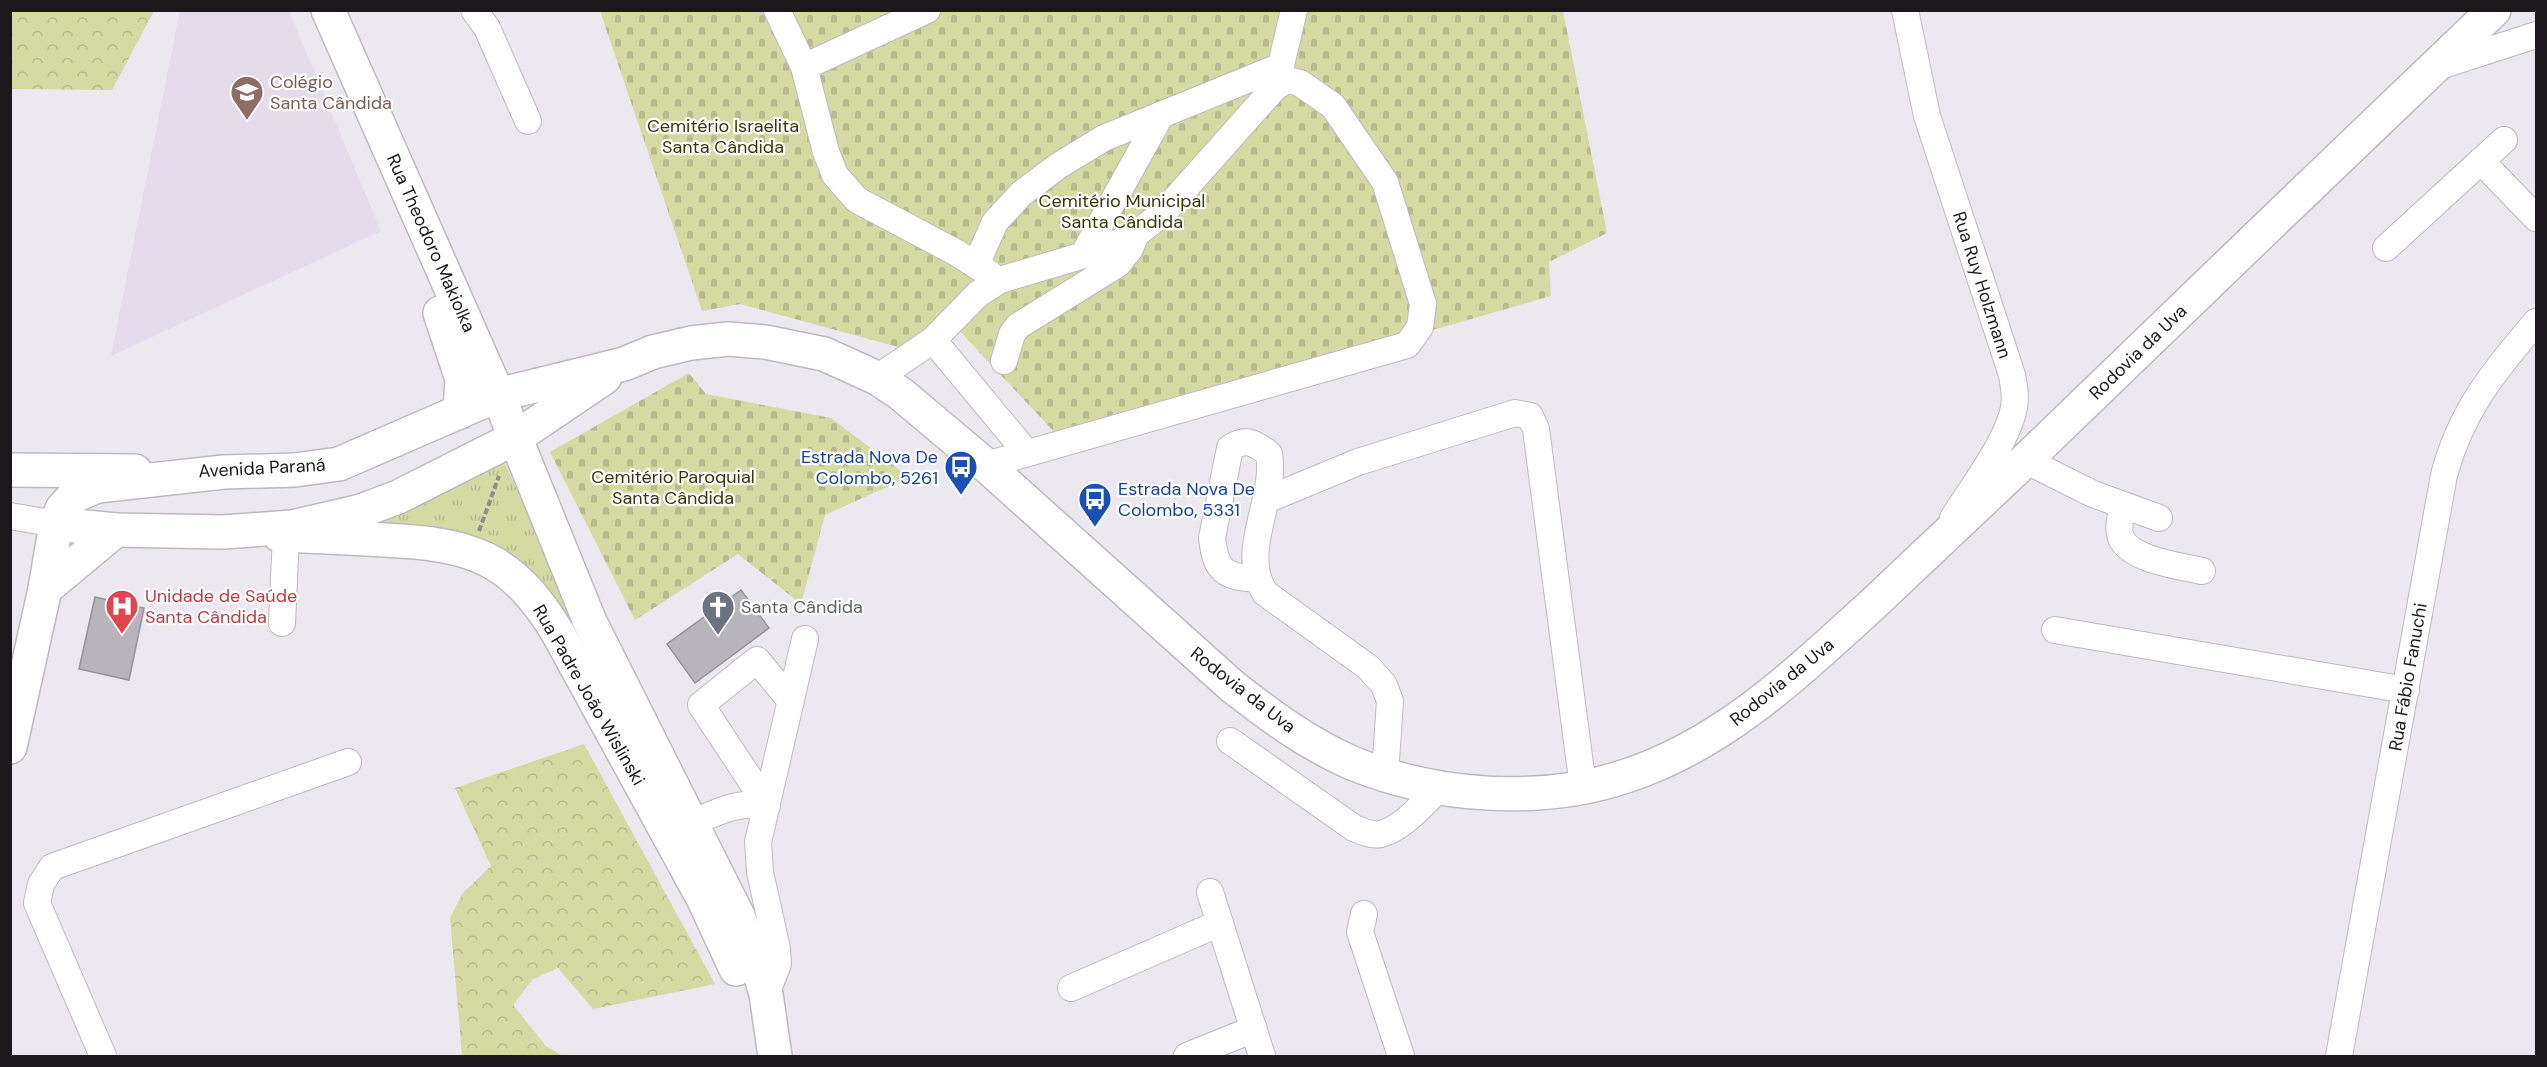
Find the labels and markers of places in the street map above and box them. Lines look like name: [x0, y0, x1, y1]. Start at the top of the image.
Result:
place label: Colégio Santa Cândida: [270, 70, 392, 115]
school or university icon: Colégio Santa Cândida: [229, 74, 265, 121]
place label: Estrada Nova De Colombo, 5261: [801, 445, 938, 490]
bus stop icon: Estrada Nova De Colombo, 5261: [943, 449, 979, 496]
place label: Estrada Nova De Colombo, 5331: [1118, 477, 1255, 522]
bus stop icon: Estrada Nova De Colombo, 5331: [1077, 481, 1113, 528]
place label: Unidade de Saúde Santa Cândida: [145, 584, 297, 629]
hospital icon: Unidade de Saúde Santa Cândida: [104, 588, 140, 635]
church icon: Santa Cândida: [700, 589, 736, 636]
place label: Santa Cândida: [741, 595, 863, 619]

